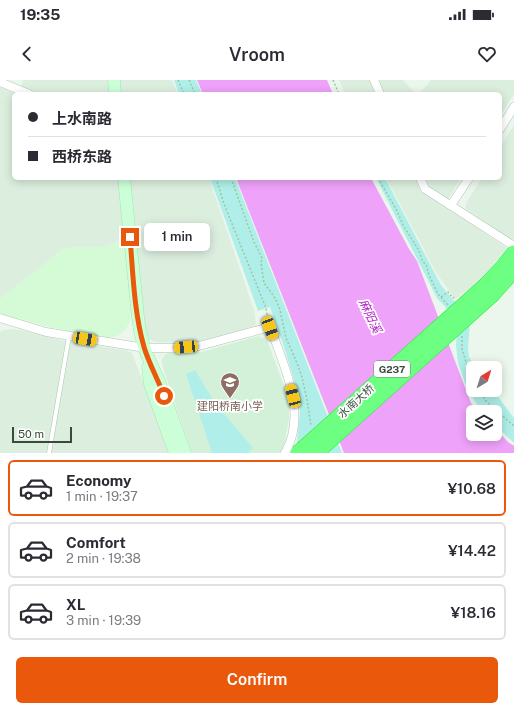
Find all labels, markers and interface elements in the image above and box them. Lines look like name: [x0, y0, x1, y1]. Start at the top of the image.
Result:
text: 19:35: [20, 6, 60, 23]
icon: back: [16, 43, 38, 65]
icon: heart: [476, 43, 498, 65]
text: Vroom: [229, 44, 285, 65]
text: 上水南路: [52, 110, 112, 127]
text: 西桥东路: [52, 148, 112, 165]
callout: 1 min: [144, 223, 210, 251]
route end: [121, 228, 139, 246]
text: 1 min: [162, 229, 192, 244]
water label: 麻阳溪: [356, 297, 385, 337]
car: [260, 315, 280, 341]
car: [72, 331, 98, 347]
car: [174, 340, 198, 354]
road number: G237: [374, 361, 410, 377]
north arrow: [466, 361, 502, 397]
map controls: [466, 361, 502, 441]
school or university icon: 建阳桥南小学: [219, 371, 241, 399]
street label: 水南大桥: [336, 382, 376, 420]
car: [284, 383, 302, 409]
route start: [155, 387, 173, 405]
place label: 建阳桥南小学: [197, 400, 263, 412]
button: layers: [466, 405, 502, 441]
scale bar: [12, 425, 72, 444]
text: 50 m: [18, 428, 44, 440]
icon: car: [18, 470, 54, 506]
text: Economy: [66, 472, 131, 489]
text: ¥10.68: [447, 480, 496, 497]
text: 1 min · 19:37: [66, 489, 138, 504]
icon: car: [18, 532, 54, 568]
text: Comfort: [66, 534, 126, 551]
text: ¥14.42: [448, 542, 496, 559]
text: 2 min · 19:38: [66, 551, 141, 566]
icon: car: [18, 594, 54, 630]
text: XL: [66, 596, 85, 613]
text: ¥18.16: [451, 604, 496, 621]
text: 3 min · 19:39: [66, 613, 141, 628]
button: Confirm: [16, 657, 498, 703]

